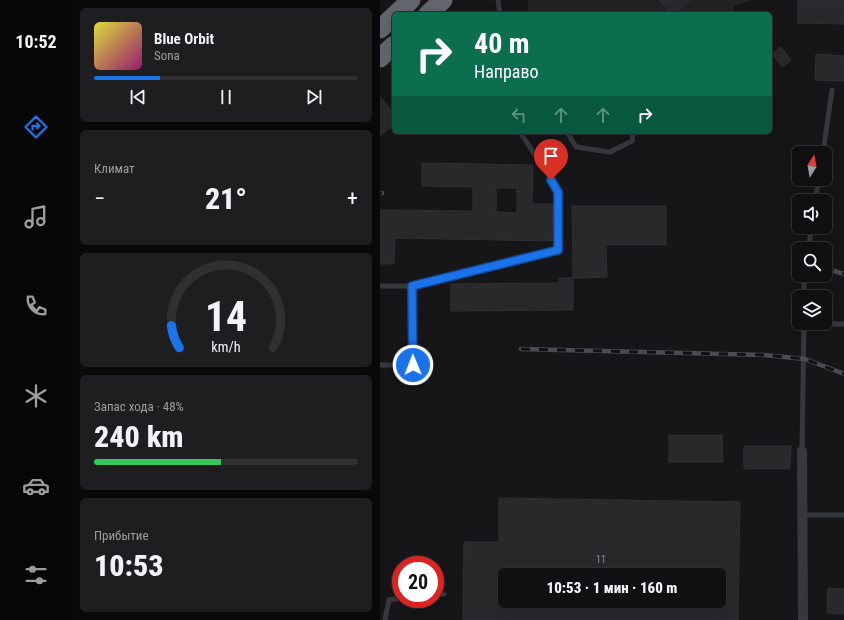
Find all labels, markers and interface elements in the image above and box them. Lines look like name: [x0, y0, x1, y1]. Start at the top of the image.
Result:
text: 40 m: [474, 27, 530, 60]
icon: right: [408, 28, 460, 80]
text: Blue Orbit: [154, 30, 214, 48]
text: 10:52: [15, 31, 57, 52]
text: Sona: [154, 48, 180, 63]
text: Направо: [474, 61, 539, 82]
icon: previous: [127, 86, 149, 108]
icon: pause: [215, 86, 237, 108]
icon: next: [303, 86, 325, 108]
icon: left: [508, 104, 530, 126]
icon: ahead: [550, 104, 572, 126]
icon: ahead: [592, 104, 614, 126]
icon: right: [634, 104, 656, 126]
icon: directions: [22, 113, 50, 141]
pin: [534, 139, 568, 180]
icon: arrive: [540, 145, 562, 167]
north arrow: [792, 146, 832, 186]
map controls: [792, 146, 832, 330]
text: Климат: [94, 161, 135, 176]
text: 21°: [205, 181, 247, 216]
text: −: [94, 186, 105, 211]
text: +: [347, 186, 358, 211]
button: sound: [792, 194, 832, 234]
icon: music: [22, 203, 50, 231]
button: search: [792, 242, 832, 282]
button: layers: [792, 290, 832, 330]
icon: phone: [22, 292, 50, 320]
text: 14: [205, 292, 247, 341]
text: km/h: [211, 339, 241, 355]
position arrow: [392, 344, 434, 386]
icon: climate: [22, 382, 50, 410]
text: Запас хода · 48%: [94, 399, 184, 414]
text: 240 km: [94, 419, 183, 454]
icon: car: [22, 472, 50, 500]
text: Прибытие: [94, 528, 149, 543]
text: 10:53: [94, 548, 163, 583]
house number: 11: [596, 554, 606, 565]
speed limit sign: 20: [392, 556, 444, 608]
icon: filters: [22, 561, 50, 589]
text: 10:53 · 1 мин · 160 m: [547, 579, 677, 597]

